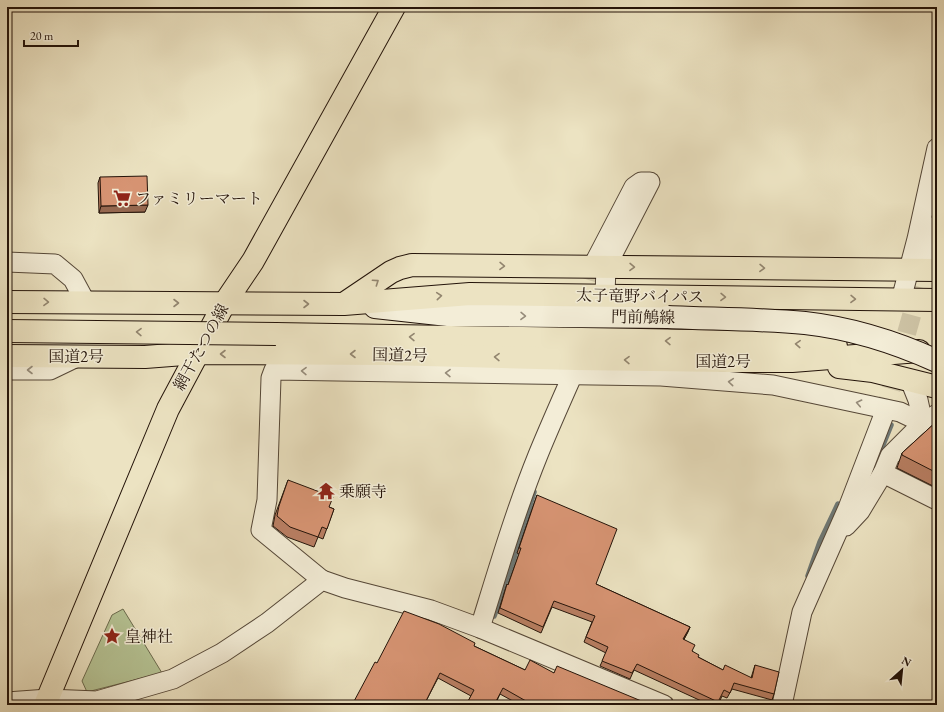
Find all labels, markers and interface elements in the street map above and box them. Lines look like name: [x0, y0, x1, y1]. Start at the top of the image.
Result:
scale bar: [24, 22, 78, 48]
text: 20 m: [30, 28, 54, 44]
supermarket icon: ファミリーマート: [112, 188, 132, 208]
place label: ファミリーマート: [135, 188, 263, 209]
one-way arrow: [499, 262, 505, 270]
one-way arrow: [629, 263, 635, 271]
one-way arrow: [759, 264, 765, 272]
one-way arrow: [372, 280, 379, 287]
street label: 太子竜野バイパス: [576, 284, 704, 308]
one-way arrow: [436, 292, 442, 301]
one-way arrow: [720, 293, 726, 301]
one-way arrow: [850, 295, 856, 303]
one-way arrow: [43, 298, 49, 306]
one-way arrow: [173, 299, 179, 307]
street label: 網干たつの線: [169, 300, 233, 394]
one-way arrow: [303, 300, 309, 308]
street label: 門前鵤線: [611, 306, 675, 328]
one-way arrow: [520, 312, 526, 320]
one-way arrow: [136, 328, 142, 336]
one-way arrow: [409, 332, 415, 341]
one-way arrow: [665, 337, 671, 345]
one-way arrow: [795, 340, 801, 348]
street label: 国道2号: [372, 344, 428, 366]
street label: 国道2号: [48, 346, 104, 367]
one-way arrow: [220, 349, 226, 358]
one-way arrow: [350, 350, 356, 358]
street label: 国道2号: [695, 351, 751, 372]
one-way arrow: [494, 353, 500, 361]
one-way arrow: [624, 356, 630, 364]
one-way arrow: [27, 366, 33, 374]
one-way arrow: [301, 367, 307, 375]
one-way arrow: [445, 369, 451, 377]
one-way arrow: [728, 377, 734, 386]
one-way arrow: [856, 400, 863, 408]
temple icon: 乗願寺: [316, 481, 336, 501]
place label: 乗願寺: [339, 481, 387, 502]
place icon: 皇神社: [102, 626, 122, 646]
place label: 皇神社: [125, 626, 173, 647]
north arrow: [882, 650, 922, 690]
text: N: [899, 653, 914, 669]

